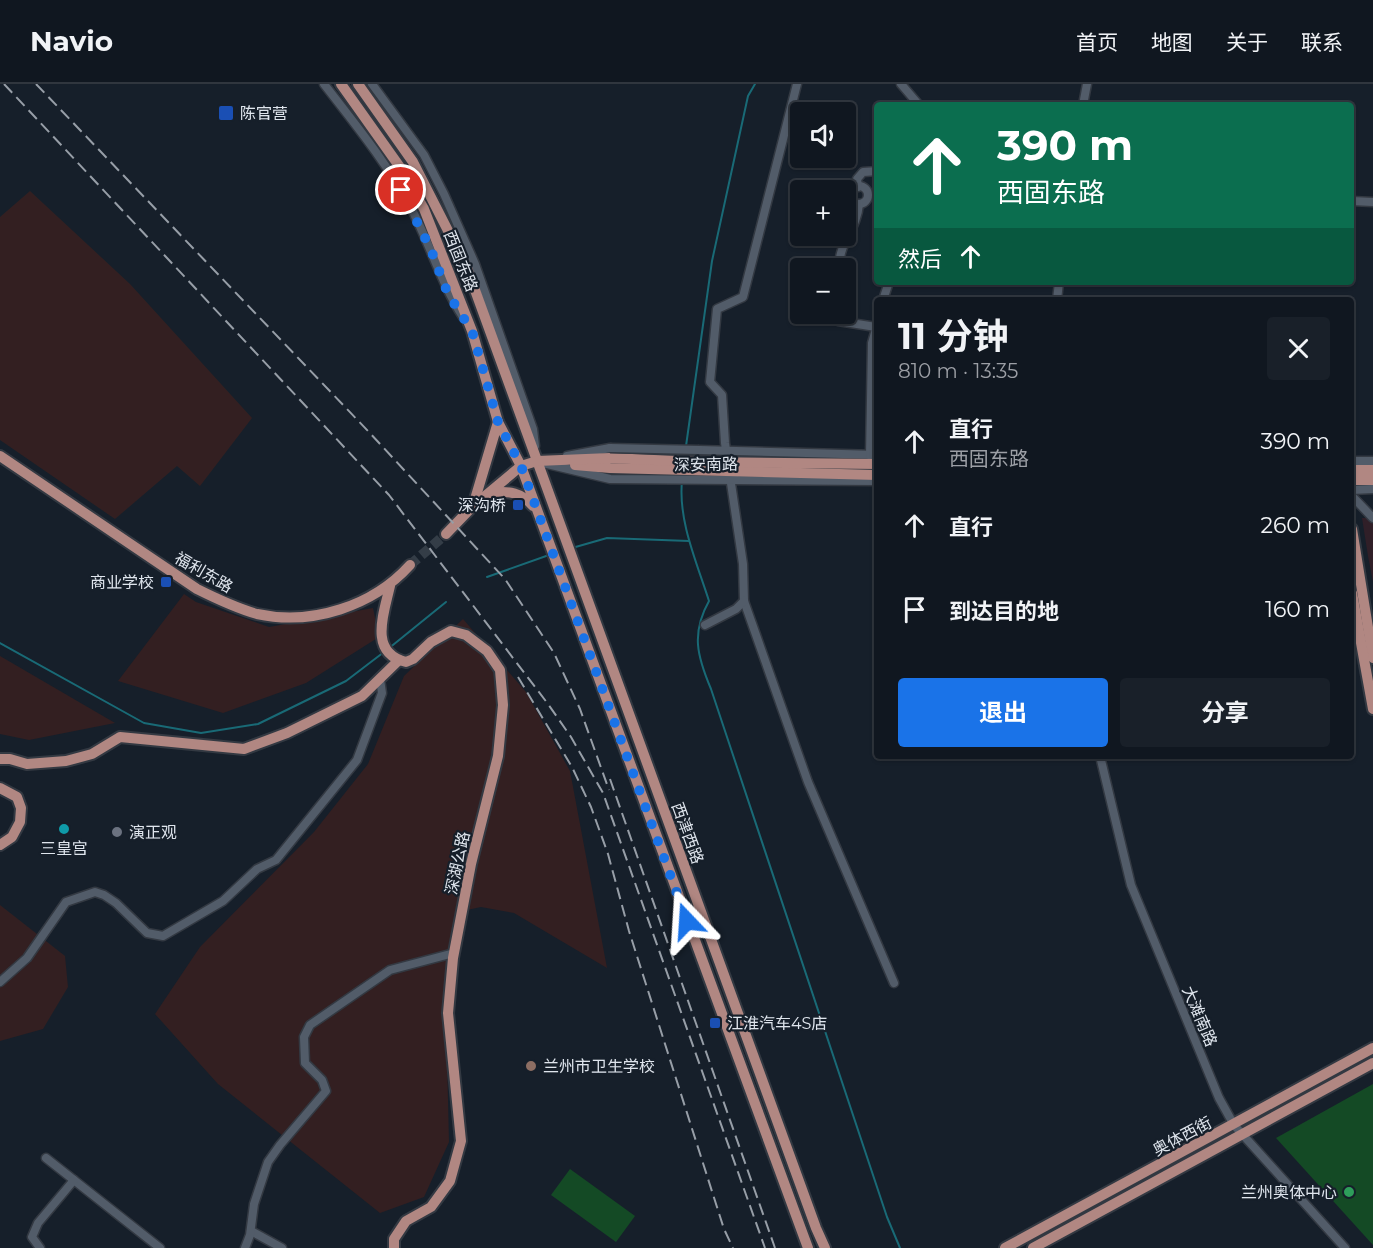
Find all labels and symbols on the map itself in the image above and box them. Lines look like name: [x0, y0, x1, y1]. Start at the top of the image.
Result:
marker: 陈官营: [217, 104, 235, 122]
place label: 陈官营: [240, 104, 288, 123]
pin: [375, 164, 426, 215]
street label: 西固东路: [440, 228, 481, 294]
street label: 深安南路: [674, 454, 738, 475]
place label: 深沟桥: [458, 496, 506, 515]
marker: 深沟桥: [511, 498, 525, 512]
street label: 福利东路: [171, 548, 236, 597]
place label: 商业学校: [90, 573, 154, 592]
marker: 商业学校: [159, 575, 173, 589]
street label: 西津西路: [668, 800, 707, 866]
marker: 三皇宫: [57, 822, 71, 836]
place label: 演正观: [129, 823, 177, 842]
marker: 演正观: [110, 825, 124, 839]
street label: 深湖公路: [442, 830, 473, 896]
place label: 三皇宫: [40, 839, 88, 858]
position arrow: [655, 889, 719, 953]
street label: 大滩南路: [1178, 983, 1221, 1049]
place label: 江淮汽车4S店: [727, 1014, 827, 1033]
marker: 江淮汽车4S店: [708, 1016, 722, 1030]
place label: 兰州市卫生学校: [543, 1057, 655, 1076]
marker: 兰州市卫生学校: [524, 1059, 538, 1073]
street label: 奥体西街: [1150, 1113, 1215, 1160]
place label: 兰州奥体中心: [1241, 1183, 1337, 1202]
marker: 兰州奥体中心: [1342, 1185, 1356, 1199]

